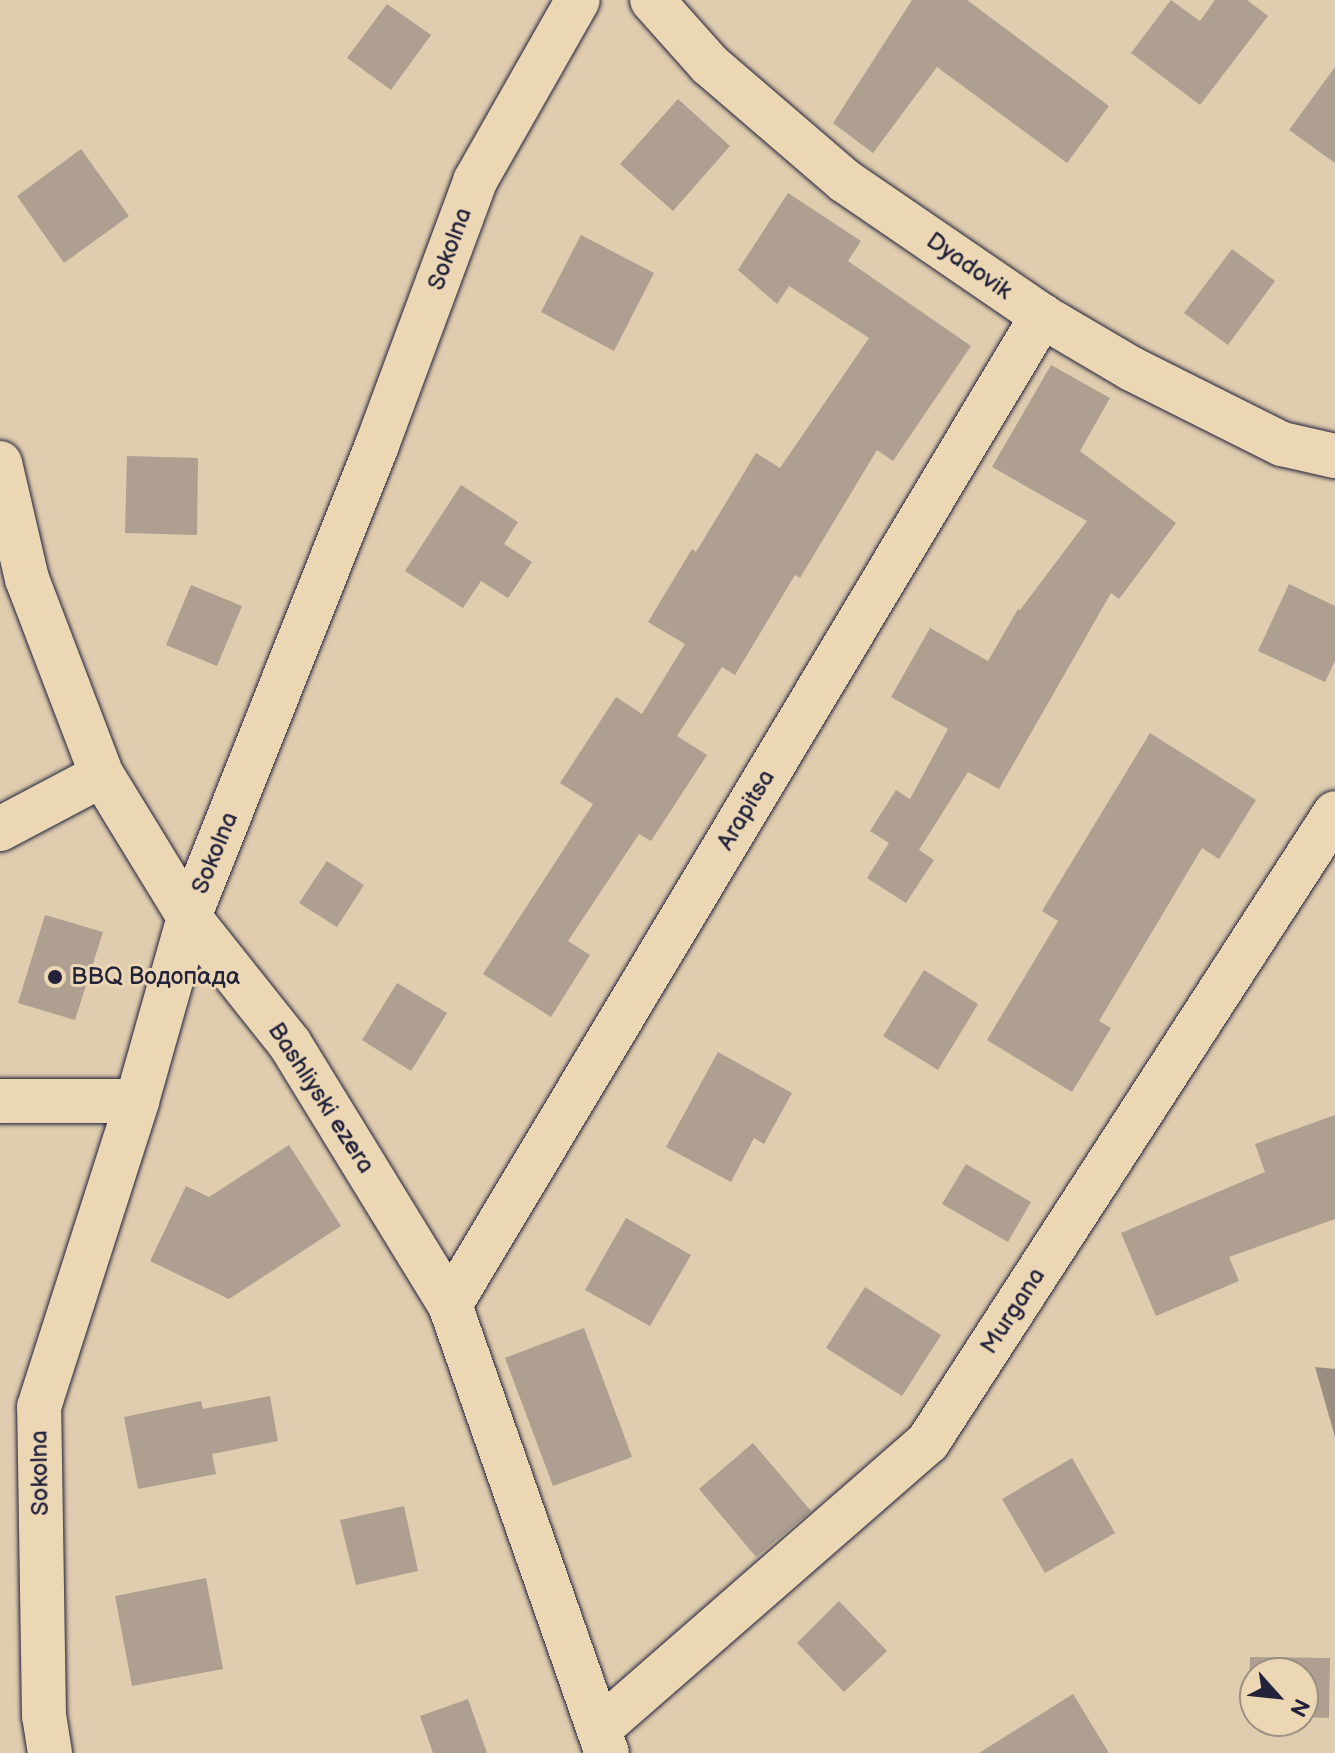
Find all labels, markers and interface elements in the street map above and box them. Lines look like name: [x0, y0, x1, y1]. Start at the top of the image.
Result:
street label: Sokolna: [422, 204, 478, 294]
street label: Dyadovik: [921, 226, 1017, 306]
street label: Arapitsa: [711, 765, 781, 855]
street label: Sokolna: [186, 808, 244, 898]
place label: BBQ Водопада: [71, 963, 240, 991]
marker: BBQ Водопада: [46, 968, 64, 986]
street label: Bashliyski ezera: [262, 1017, 380, 1179]
street label: Murgana: [975, 1263, 1051, 1359]
street label: Sokolna: [25, 1430, 55, 1516]
north arrow: [1239, 1657, 1319, 1737]
text: N: [1283, 1694, 1315, 1721]

